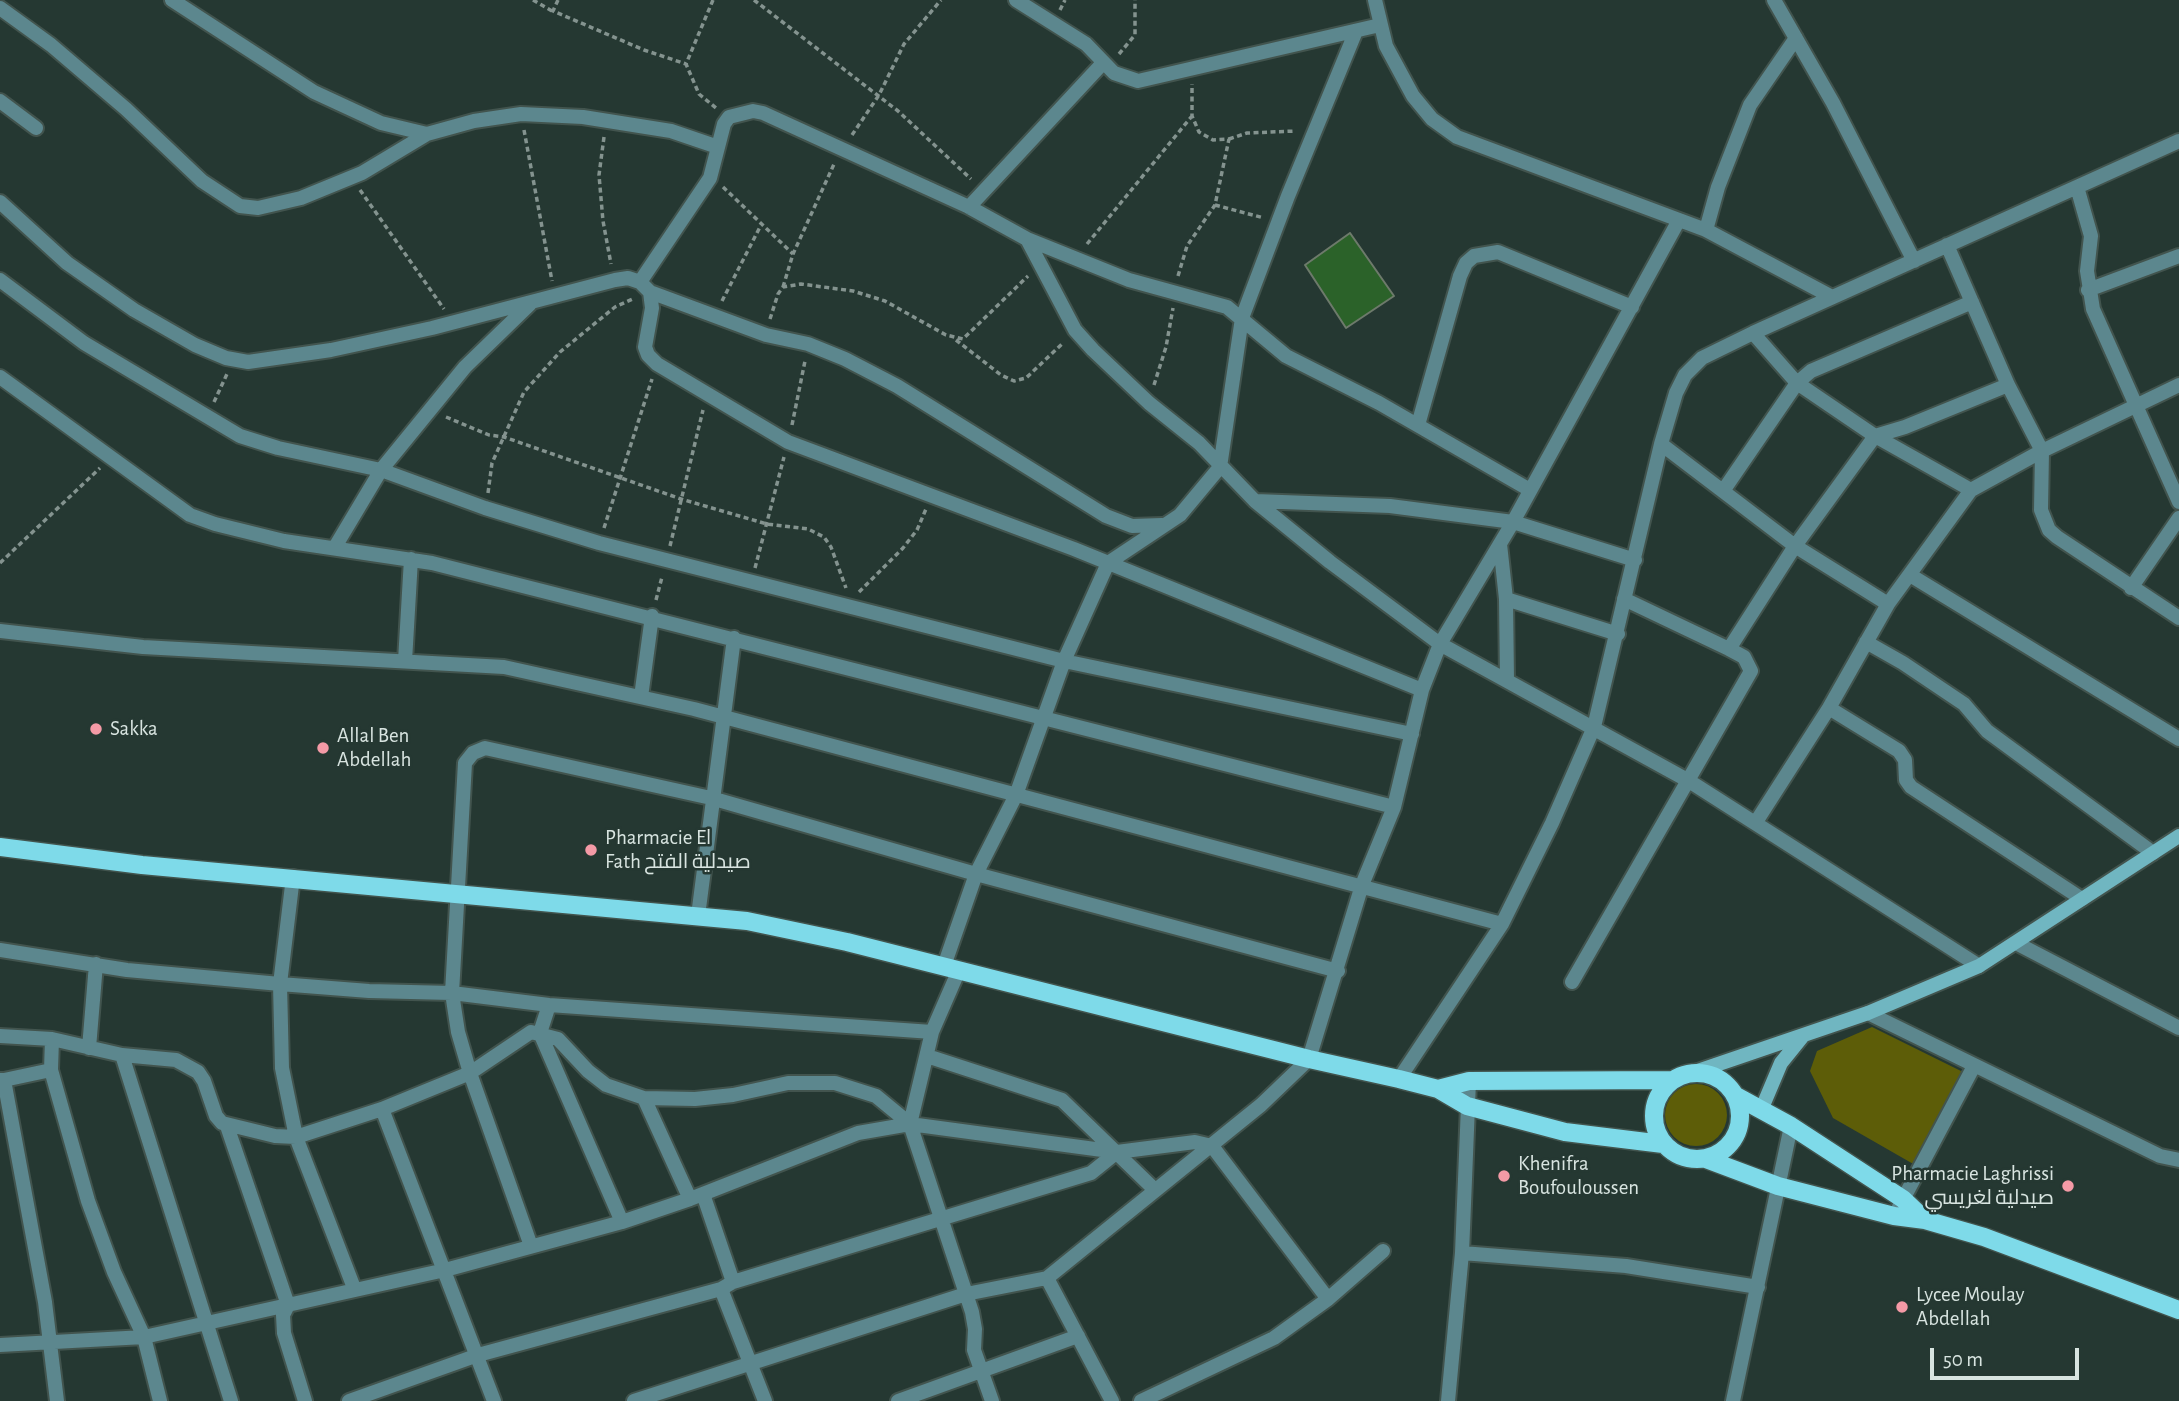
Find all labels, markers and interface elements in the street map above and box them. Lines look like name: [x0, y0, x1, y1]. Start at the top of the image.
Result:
place label: Sakka: [110, 716, 158, 742]
marker: Sakka: [88, 721, 104, 737]
place label: Allal Ben Abdellah: [337, 723, 411, 773]
marker: Allal Ben Abdellah: [315, 740, 331, 756]
place label: Pharmacie El Fath صيدلية الفتح: [605, 825, 751, 875]
marker: Pharmacie El Fath صيدلية الفتح: [583, 842, 599, 858]
place label: Khenifra Boufouloussen: [1518, 1151, 1639, 1201]
place label: Pharmacie Laghrissi صيدلية لغريسي: [1891, 1161, 2054, 1211]
marker: Khenifra Boufouloussen: [1496, 1168, 1512, 1184]
marker: Pharmacie Laghrissi صيدلية لغريسي: [2060, 1178, 2076, 1194]
place label: Lycee Moulay Abdellah: [1916, 1282, 2025, 1332]
marker: Lycee Moulay Abdellah: [1894, 1299, 1910, 1315]
scale bar: [1934, 1334, 2083, 1378]
text: 50 m: [1943, 1349, 1983, 1370]

